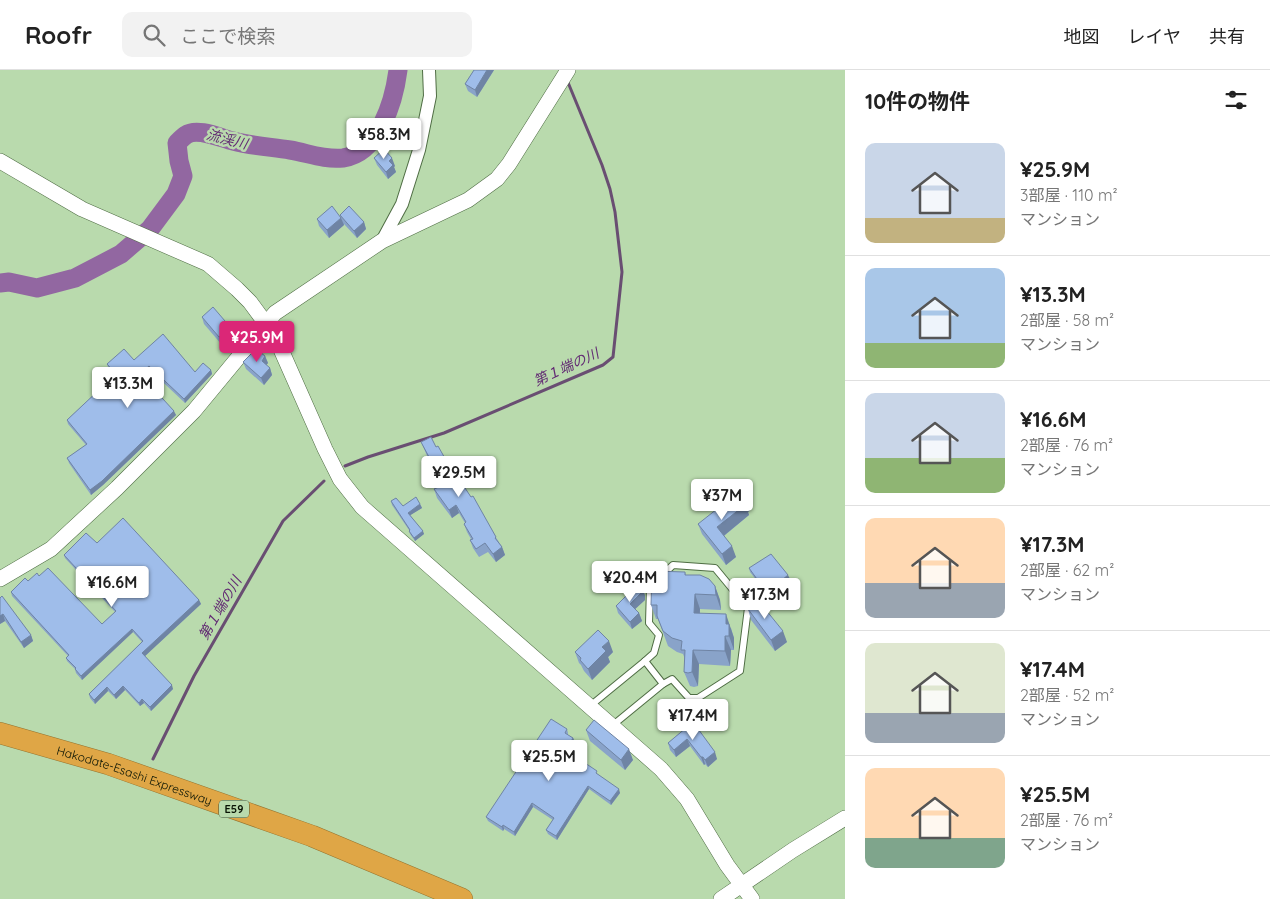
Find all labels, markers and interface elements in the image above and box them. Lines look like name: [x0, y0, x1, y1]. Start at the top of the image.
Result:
search box: [122, 12, 472, 57]
text: Roofr: [25, 20, 92, 50]
icon: search: [140, 21, 168, 49]
text: ここで検索: [180, 24, 275, 48]
text: 地図: [1064, 25, 1100, 48]
text: レイヤ: [1128, 25, 1181, 48]
text: 共有: [1209, 25, 1245, 48]
icon: filters: [1222, 86, 1250, 114]
text: 10件の物件: [865, 88, 970, 114]
pin: ¥58.3M: [343, 118, 425, 160]
text: ¥58.3M: [357, 124, 411, 144]
water label: 流渓川: [204, 125, 251, 153]
text: ¥25.9M: [1020, 156, 1090, 182]
icon: home: [905, 163, 965, 223]
text: 3部屋 · 110 m²: [1020, 185, 1118, 205]
text: マンション: [1020, 209, 1100, 229]
text: ¥13.3M: [1020, 281, 1086, 307]
icon: home: [905, 288, 965, 348]
text: 2部屋 · 58 m²: [1020, 310, 1114, 330]
pin: ¥25.9M: [216, 320, 298, 363]
text: ¥25.9M: [230, 327, 284, 347]
text: マンション: [1020, 334, 1100, 354]
water label: 第１端の川: [530, 343, 603, 390]
pin: ¥13.3M: [87, 366, 169, 409]
text: ¥13.3M: [103, 373, 153, 393]
text: ¥16.6M: [1020, 406, 1086, 432]
icon: home: [905, 413, 965, 473]
text: 2部屋 · 76 m²: [1020, 435, 1113, 455]
pin: ¥29.5M: [418, 456, 500, 498]
text: マンション: [1020, 459, 1100, 479]
text: ¥29.5M: [432, 462, 486, 482]
pin: ¥37M: [692, 478, 752, 521]
text: ¥37M: [702, 485, 742, 505]
text: ¥17.3M: [1020, 531, 1084, 557]
icon: home: [905, 538, 965, 598]
pin: ¥20.4M: [589, 560, 671, 603]
text: 2部屋 · 62 m²: [1020, 560, 1114, 580]
pin: ¥16.6M: [71, 566, 153, 608]
text: ¥20.4M: [603, 567, 657, 587]
water label: 第１端の川: [195, 571, 246, 643]
text: ¥16.6M: [87, 572, 137, 592]
pin: ¥17.3M: [724, 578, 806, 620]
text: ¥17.3M: [740, 584, 790, 604]
text: マンション: [1020, 584, 1100, 604]
text: ¥17.4M: [1020, 656, 1085, 682]
icon: home: [905, 663, 965, 723]
text: 2部屋 · 52 m²: [1020, 685, 1114, 705]
pin: ¥17.4M: [652, 698, 734, 741]
text: ¥17.4M: [668, 705, 718, 725]
text: マンション: [1020, 709, 1100, 729]
pin: ¥25.5M: [508, 740, 590, 782]
street label: Hakodate-Esashi Expressway: [55, 742, 214, 808]
text: ¥25.5M: [522, 746, 576, 766]
text: ¥25.5M: [1020, 781, 1090, 807]
icon: home: [905, 788, 965, 848]
road number: E59: [219, 801, 249, 818]
text: 2部屋 · 76 m²: [1020, 810, 1113, 830]
text: マンション: [1020, 834, 1100, 854]

